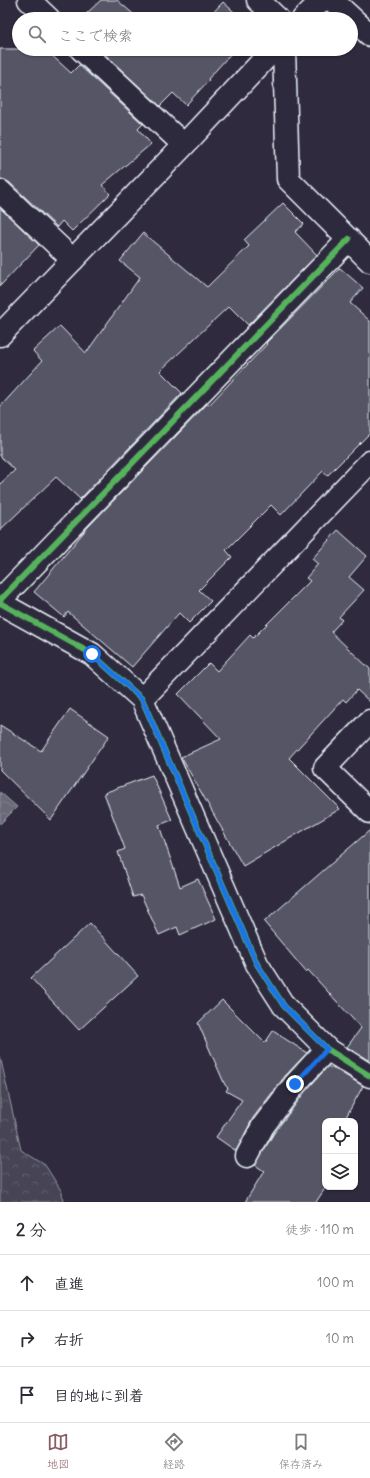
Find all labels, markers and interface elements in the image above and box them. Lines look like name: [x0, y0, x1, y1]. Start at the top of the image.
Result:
search box: [12, 12, 358, 56]
icon: search: [26, 23, 48, 45]
text: ここで検索: [58, 26, 133, 45]
route start: [83, 645, 101, 663]
route end: [286, 1075, 304, 1093]
map controls: [322, 1118, 358, 1190]
button: locate: [322, 1118, 358, 1154]
button: layers: [322, 1154, 358, 1190]
text: 2 分: [16, 1219, 46, 1241]
text: 徒歩 · 110 m: [286, 1221, 354, 1238]
icon: ahead: [16, 1272, 38, 1294]
text: 直進: [54, 1274, 84, 1293]
text: 100 m: [317, 1274, 354, 1291]
icon: right: [16, 1328, 38, 1350]
text: 右折: [54, 1330, 84, 1349]
text: 10 m: [326, 1330, 354, 1347]
icon: arrive: [16, 1384, 38, 1406]
text: 目的地に到着: [54, 1386, 144, 1405]
tab: 地図: [47, 1431, 69, 1471]
tab: 経路: [163, 1431, 185, 1471]
tab: 保存済み: [279, 1431, 323, 1471]

